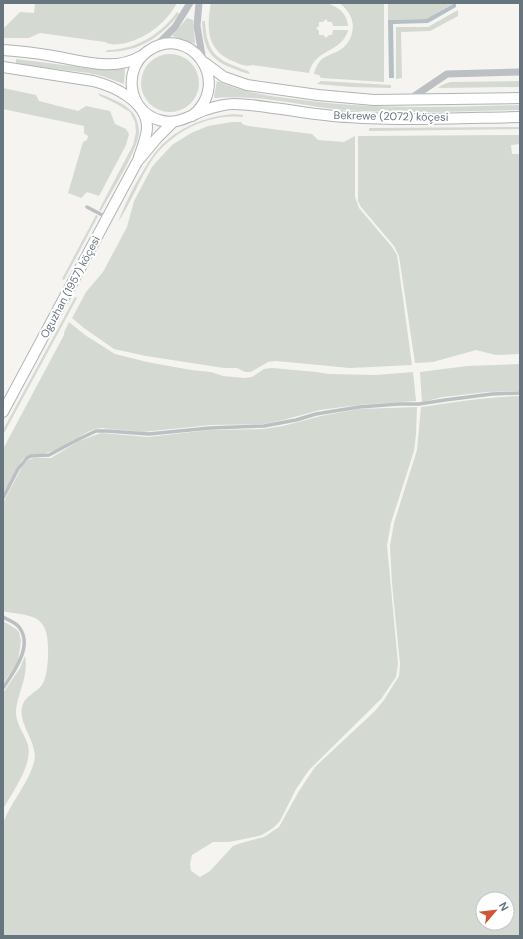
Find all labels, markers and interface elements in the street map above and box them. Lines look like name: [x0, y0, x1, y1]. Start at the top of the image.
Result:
street label: Bekrewe (2072) köçesi: [334, 108, 448, 124]
street label: Oguzhan (1957) köçesi: [37, 233, 103, 341]
north arrow: [475, 891, 515, 931]
text: N: [496, 899, 512, 913]

